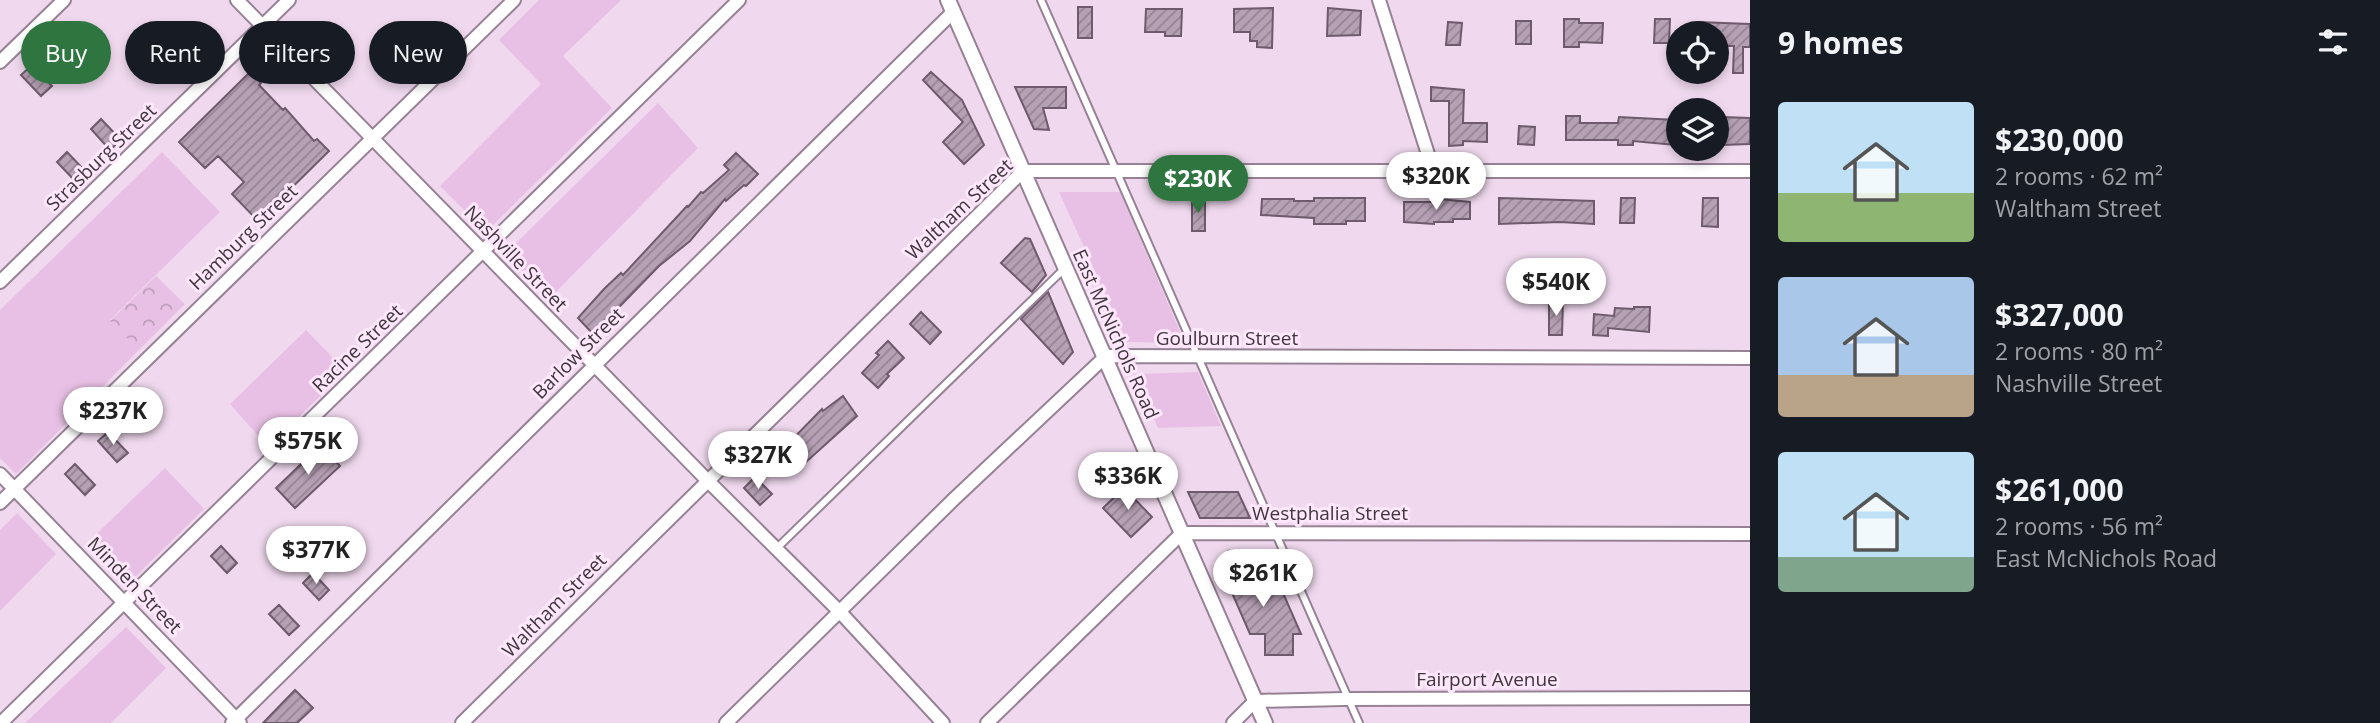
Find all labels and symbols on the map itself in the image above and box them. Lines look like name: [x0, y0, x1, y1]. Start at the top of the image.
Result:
street label: Strasburg Street: [40, 98, 162, 216]
street label: Waltham Street: [900, 152, 1018, 265]
pin: $320K: [1387, 152, 1485, 212]
pin: $230K: [1149, 156, 1247, 215]
street label: Hamburg Street: [183, 178, 303, 296]
street label: Nashville Street: [459, 199, 573, 317]
street label: East McNichols Road: [1067, 245, 1165, 423]
pin: $540K: [1507, 258, 1605, 318]
street label: Racine Street: [306, 298, 408, 398]
street label: Barlow Street: [527, 301, 630, 404]
street label: Goulburn Street: [1156, 325, 1298, 351]
pin: $237K: [64, 388, 162, 447]
pin: $575K: [259, 418, 357, 477]
pin: $327K: [709, 432, 807, 491]
pin: $336K: [1079, 452, 1177, 512]
street label: Westphalia Street: [1252, 500, 1408, 526]
pin: $377K: [267, 526, 365, 586]
street label: Minden Street: [82, 531, 188, 639]
street label: Waltham Street: [496, 547, 612, 663]
pin: $261K: [1214, 550, 1312, 609]
street label: Fairport Avenue: [1416, 666, 1558, 692]

